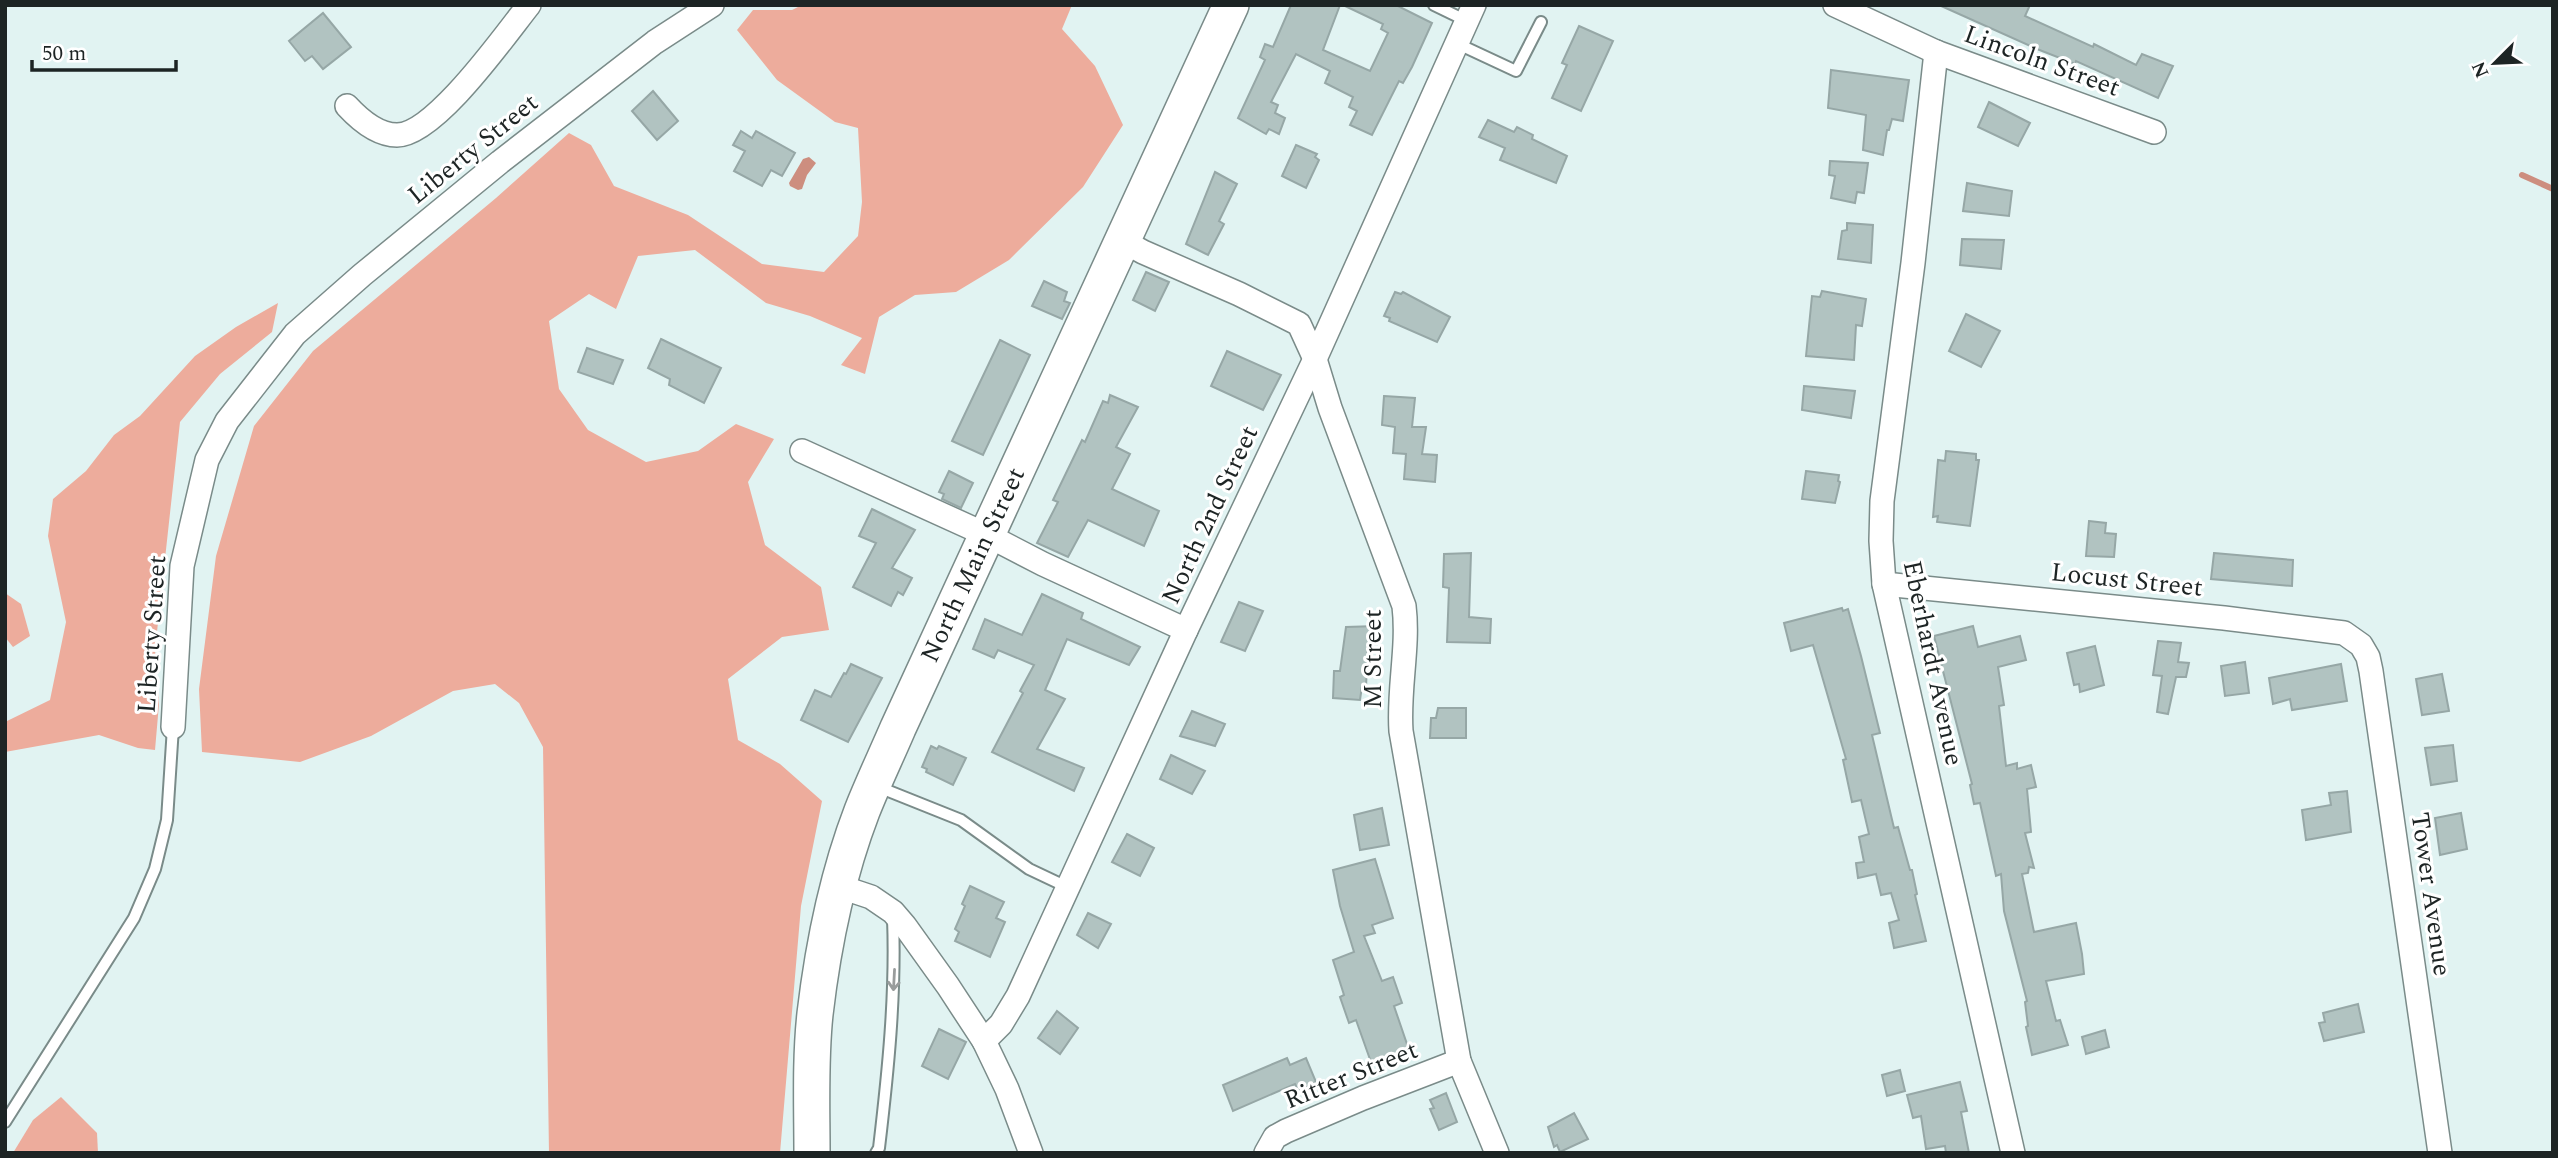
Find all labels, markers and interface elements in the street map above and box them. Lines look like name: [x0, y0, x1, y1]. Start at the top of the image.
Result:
street label: Lincoln Street: [1958, 14, 2126, 108]
scale bar: [32, 28, 175, 72]
north arrow: [2460, 28, 2530, 98]
text: 50 m: [42, 38, 86, 70]
text: N: [2464, 56, 2497, 82]
street label: Liberty Street: [399, 84, 547, 214]
street label: North 2nd Street: [1151, 419, 1269, 611]
street label: North Main Street: [910, 461, 1036, 669]
street label: Locust Street: [2049, 552, 2205, 608]
street label: Liberty Street: [127, 554, 177, 714]
street label: Eberhardt Avenue: [1892, 557, 1974, 769]
street label: M Street: [1353, 609, 1393, 709]
street label: Tower Avenue: [2400, 809, 2462, 979]
one-way arrow: [887, 968, 900, 991]
street label: Ritter Street: [1278, 1030, 1424, 1120]

